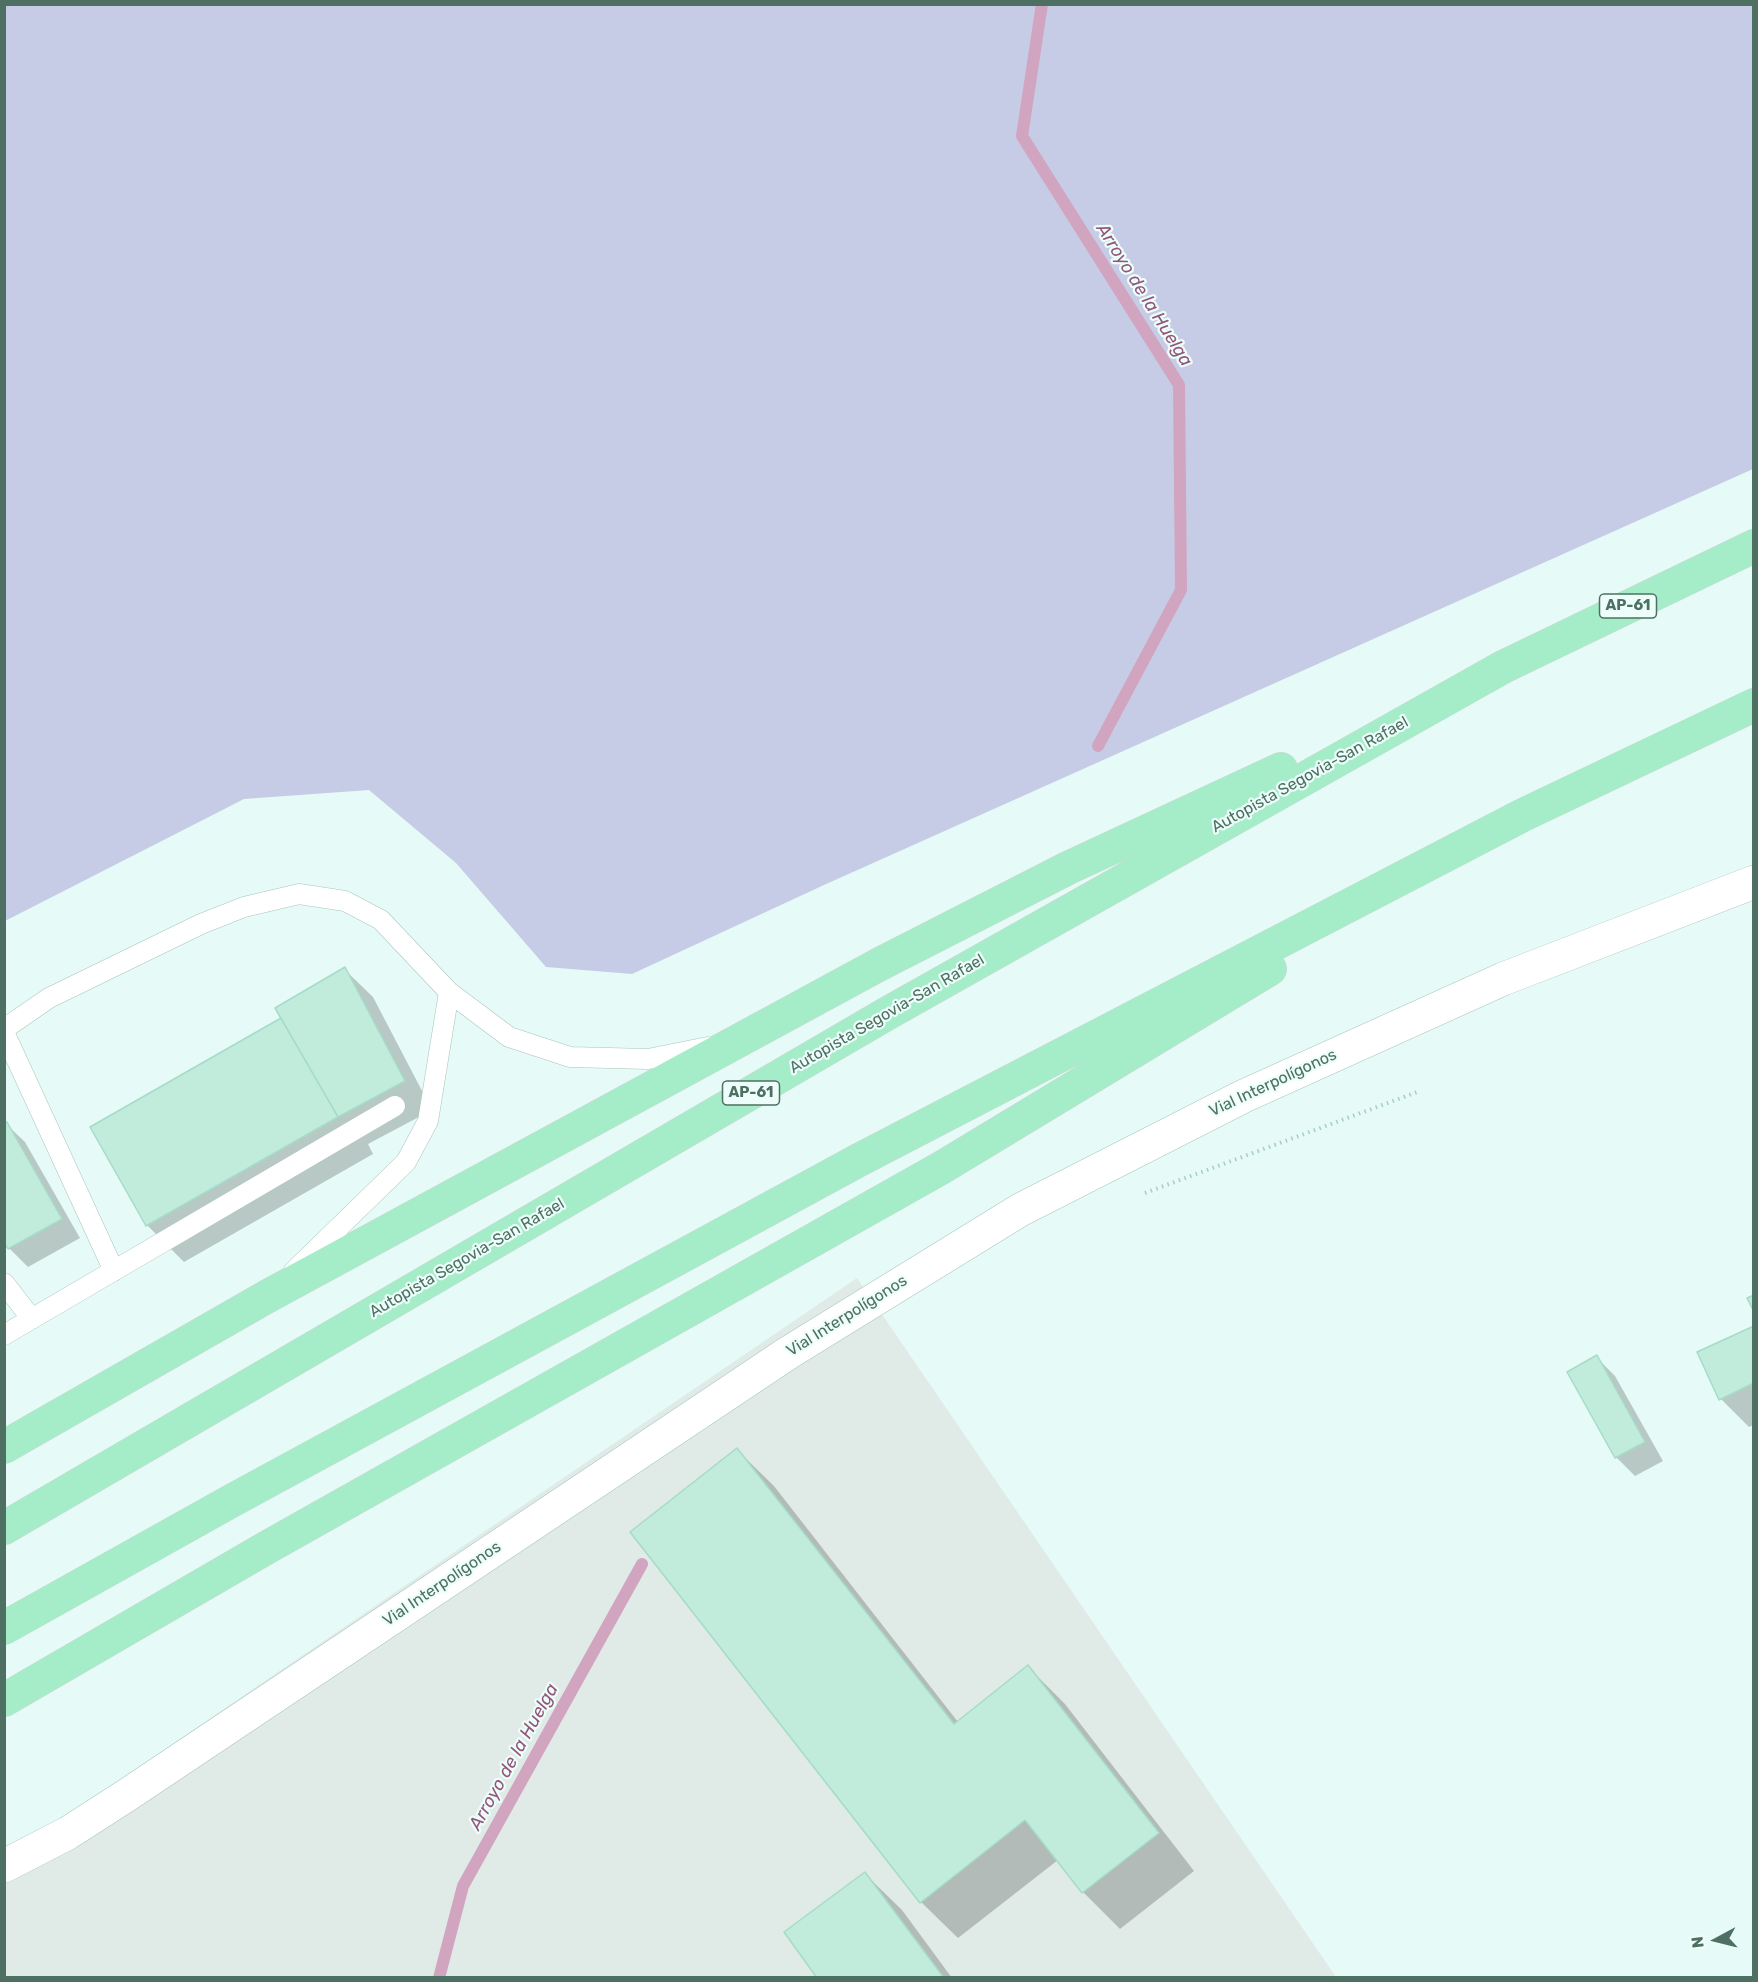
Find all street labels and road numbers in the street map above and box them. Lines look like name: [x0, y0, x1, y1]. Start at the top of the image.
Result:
road number: AP-61: [1600, 594, 1656, 618]
street label: Autopista Segovia-San Rafael: [1208, 713, 1412, 837]
street label: Autopista Segovia-San Rafael: [786, 950, 988, 1078]
street label: Vial Interpolígonos: [1206, 1045, 1340, 1121]
road number: AP-61: [722, 1081, 780, 1105]
street label: Autopista Segovia-San Rafael: [366, 1194, 568, 1322]
street label: Vial Interpolígonos: [783, 1271, 911, 1361]
street label: Vial Interpolígonos: [379, 1537, 505, 1631]

